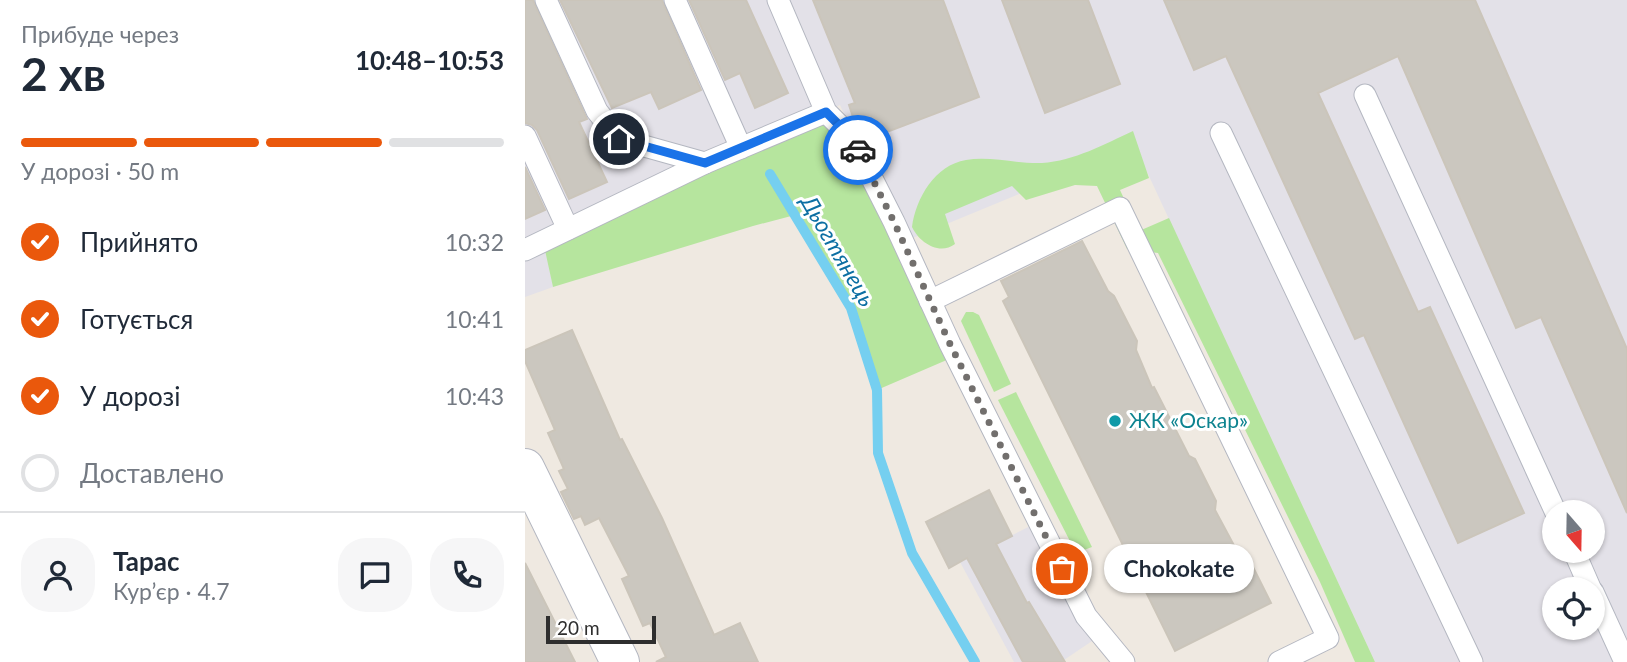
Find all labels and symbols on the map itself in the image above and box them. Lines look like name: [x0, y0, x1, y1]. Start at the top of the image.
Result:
pin: [589, 109, 649, 169]
courier: [823, 115, 893, 185]
water label: Дьогтянець: [795, 188, 882, 311]
place label: ЖК «Оскар»: [1129, 407, 1248, 432]
marker: ЖК «Оскар»: [1107, 413, 1123, 429]
north arrow: [1542, 500, 1605, 564]
pin: [1032, 539, 1092, 599]
callout: Chokokate: [1104, 544, 1255, 594]
scale bar: [546, 613, 656, 645]

